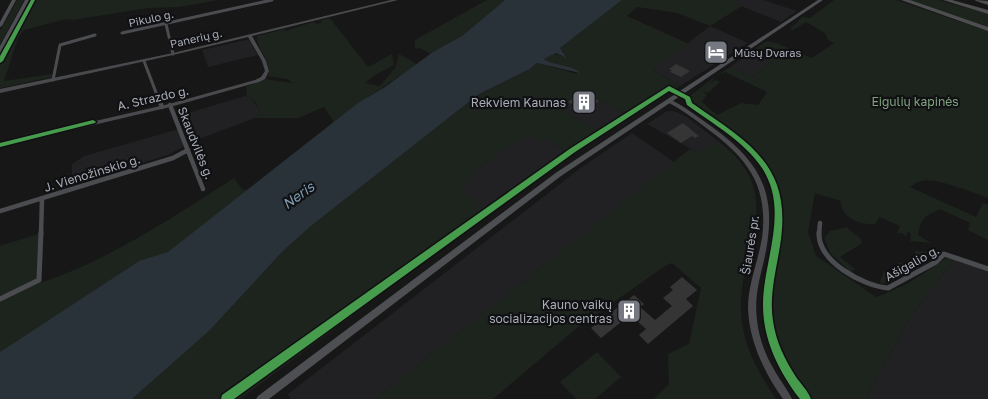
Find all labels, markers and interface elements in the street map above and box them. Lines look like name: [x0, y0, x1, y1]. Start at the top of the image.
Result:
street label: Pikulo g.: [127, 7, 175, 29]
street label: Panerių g.: [169, 26, 223, 50]
hotel icon: Mūsų Dvaras: [703, 39, 729, 65]
place label: Mūsų Dvaras: [734, 46, 801, 59]
street label: A. Strazdo g.: [116, 82, 190, 114]
building icon: Rekviem Kaunas: [571, 89, 597, 115]
park label: Eigulių kapinės: [871, 94, 959, 109]
place label: Rekviem Kaunas: [471, 95, 566, 110]
street label: Skaudvilės g.: [175, 105, 217, 181]
street label: J. Vienožinskio g.: [42, 151, 142, 195]
water label: Neris: [279, 177, 318, 212]
street label: Šiaurės pr.: [738, 214, 762, 276]
street label: Ašigalio g.: [882, 242, 942, 284]
place label: Kauno vaikų socializacijos centras: [489, 297, 612, 326]
building icon: Kauno vaikų socializacijos centras: [616, 298, 642, 324]

